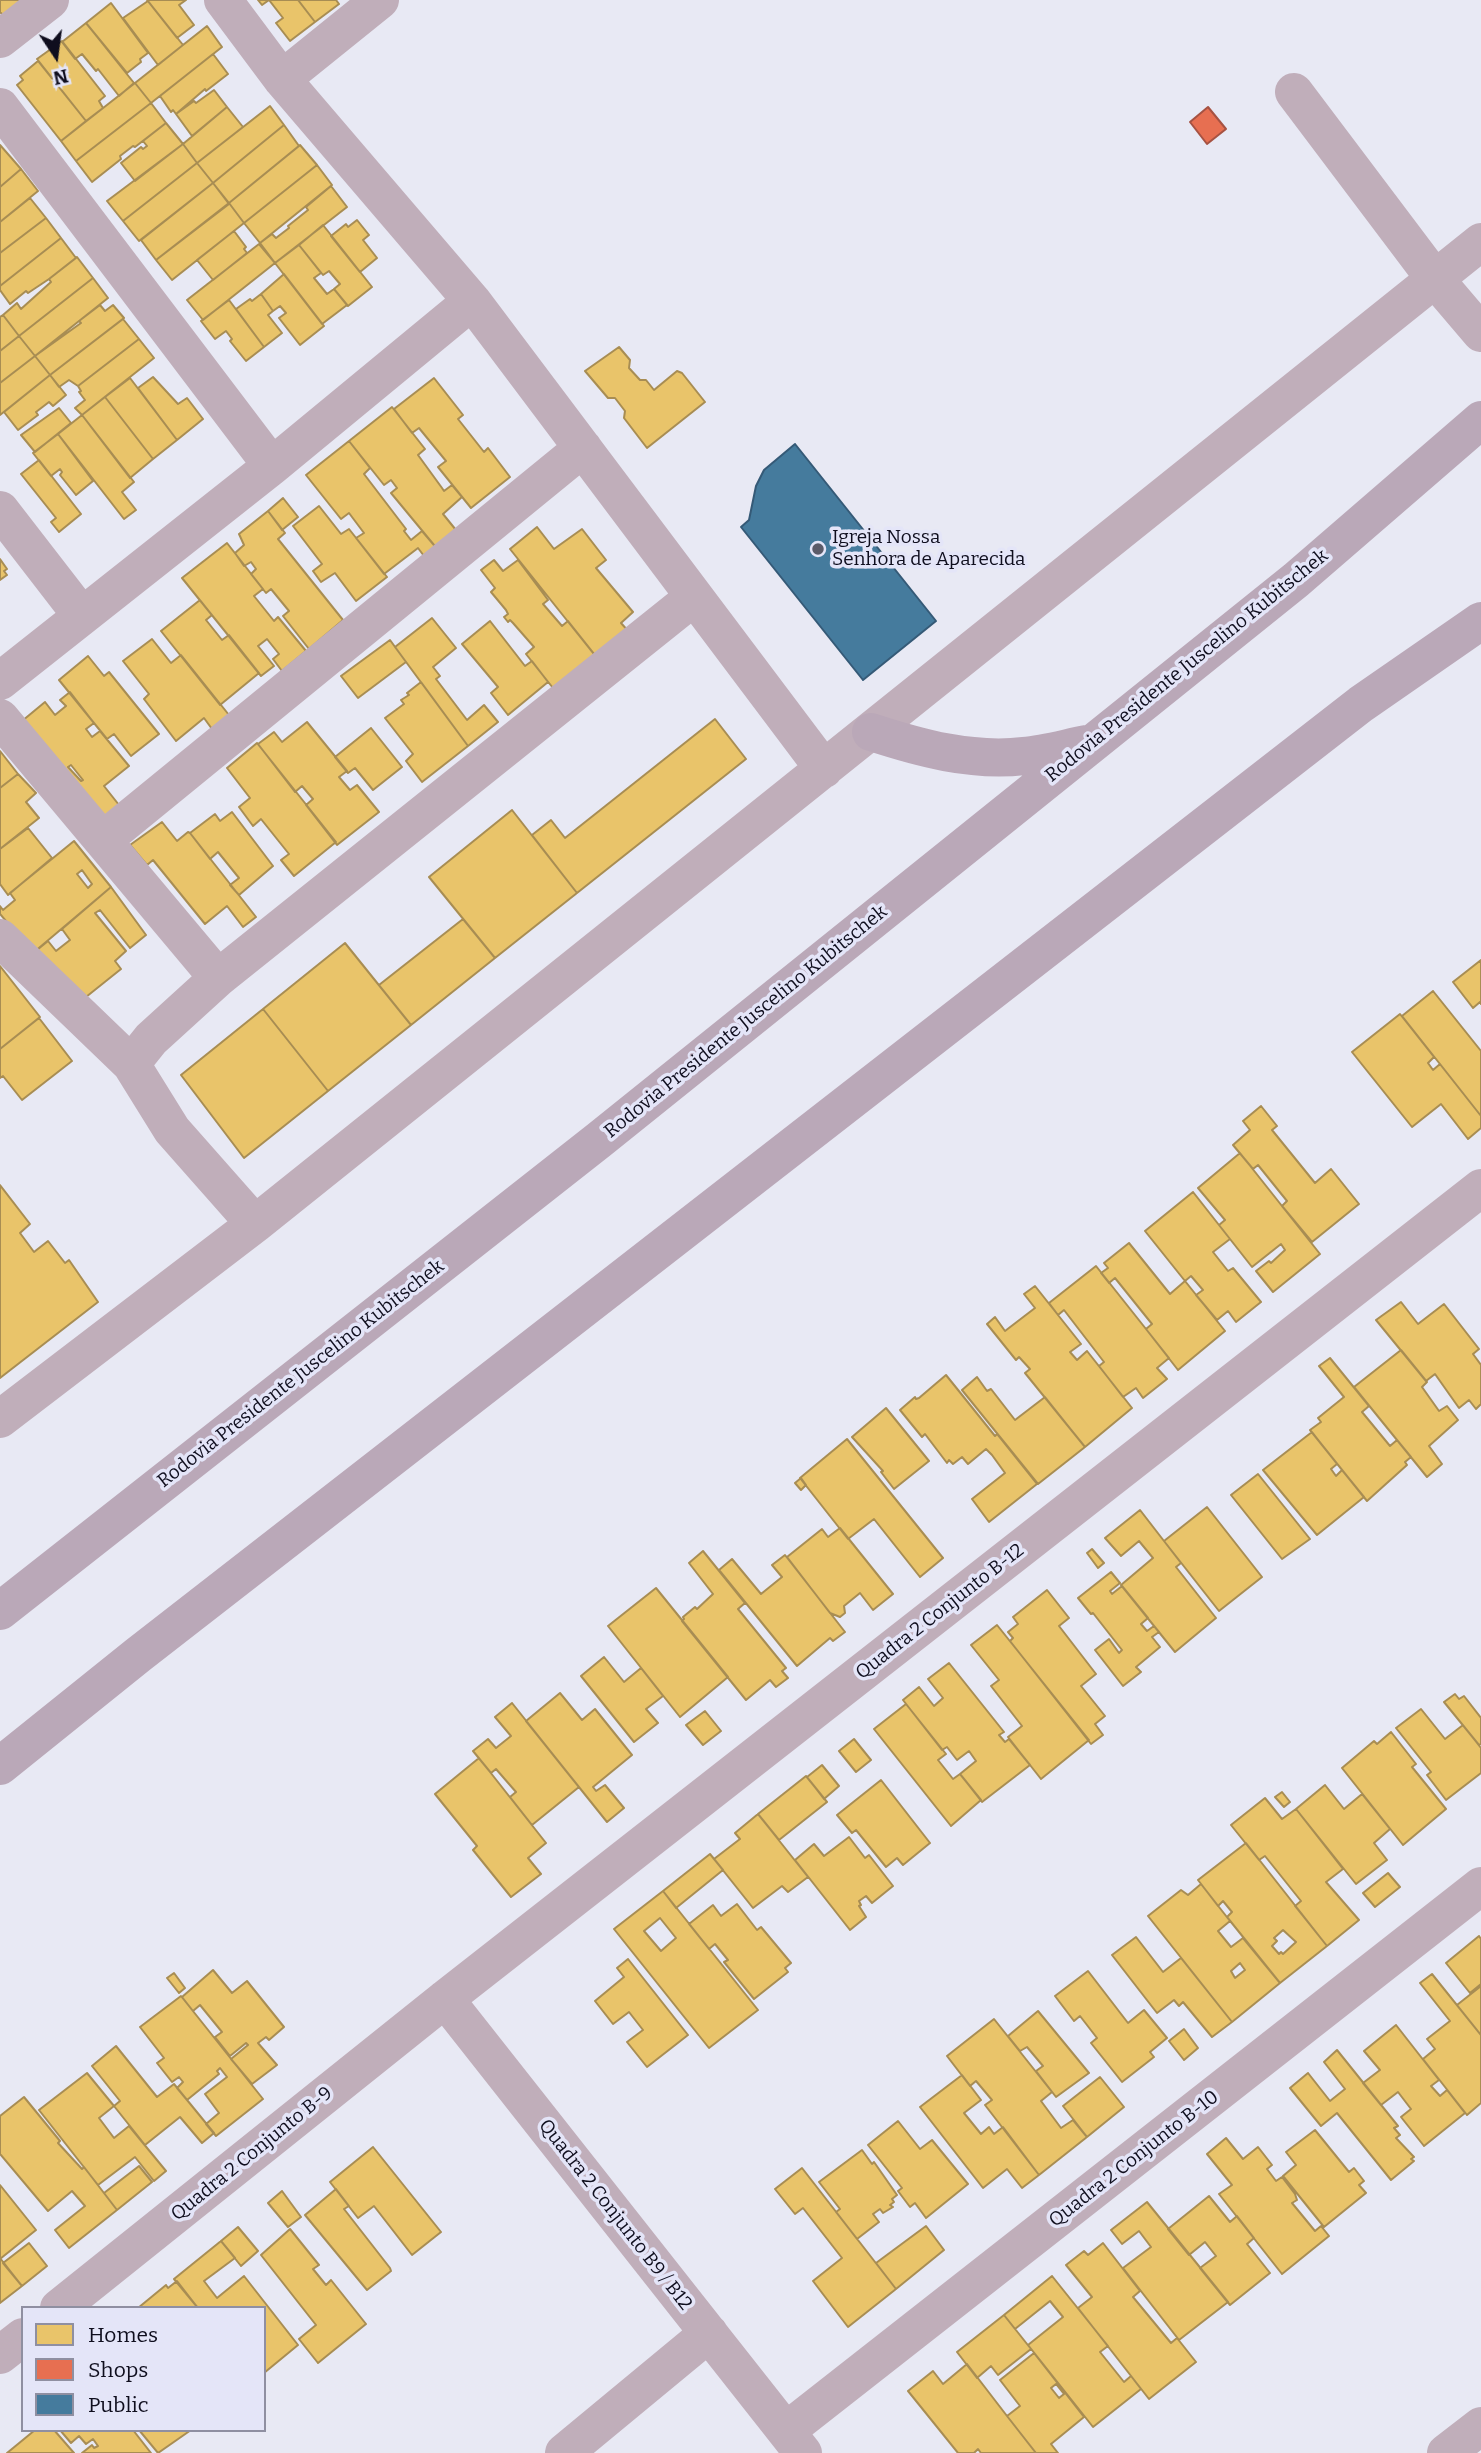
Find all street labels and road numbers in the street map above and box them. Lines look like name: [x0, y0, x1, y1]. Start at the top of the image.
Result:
street label: Rodovia Presidente Juscelino Kubitschek: [1041, 545, 1333, 787]
street label: Rodovia Presidente Juscelino Kubitschek: [600, 901, 892, 1143]
street label: Rodovia Presidente Juscelino Kubitschek: [153, 1255, 449, 1493]
street label: Quadra 2 Conjunto B-12: [851, 1539, 1029, 1685]
street label: Quadra 2 Conjunto B-9: [167, 2082, 337, 2226]
street label: Quadra 2 Conjunto B-10: [1045, 2086, 1223, 2232]
street label: Quadra 2 Conjunto B9 / B12: [533, 2115, 697, 2315]

